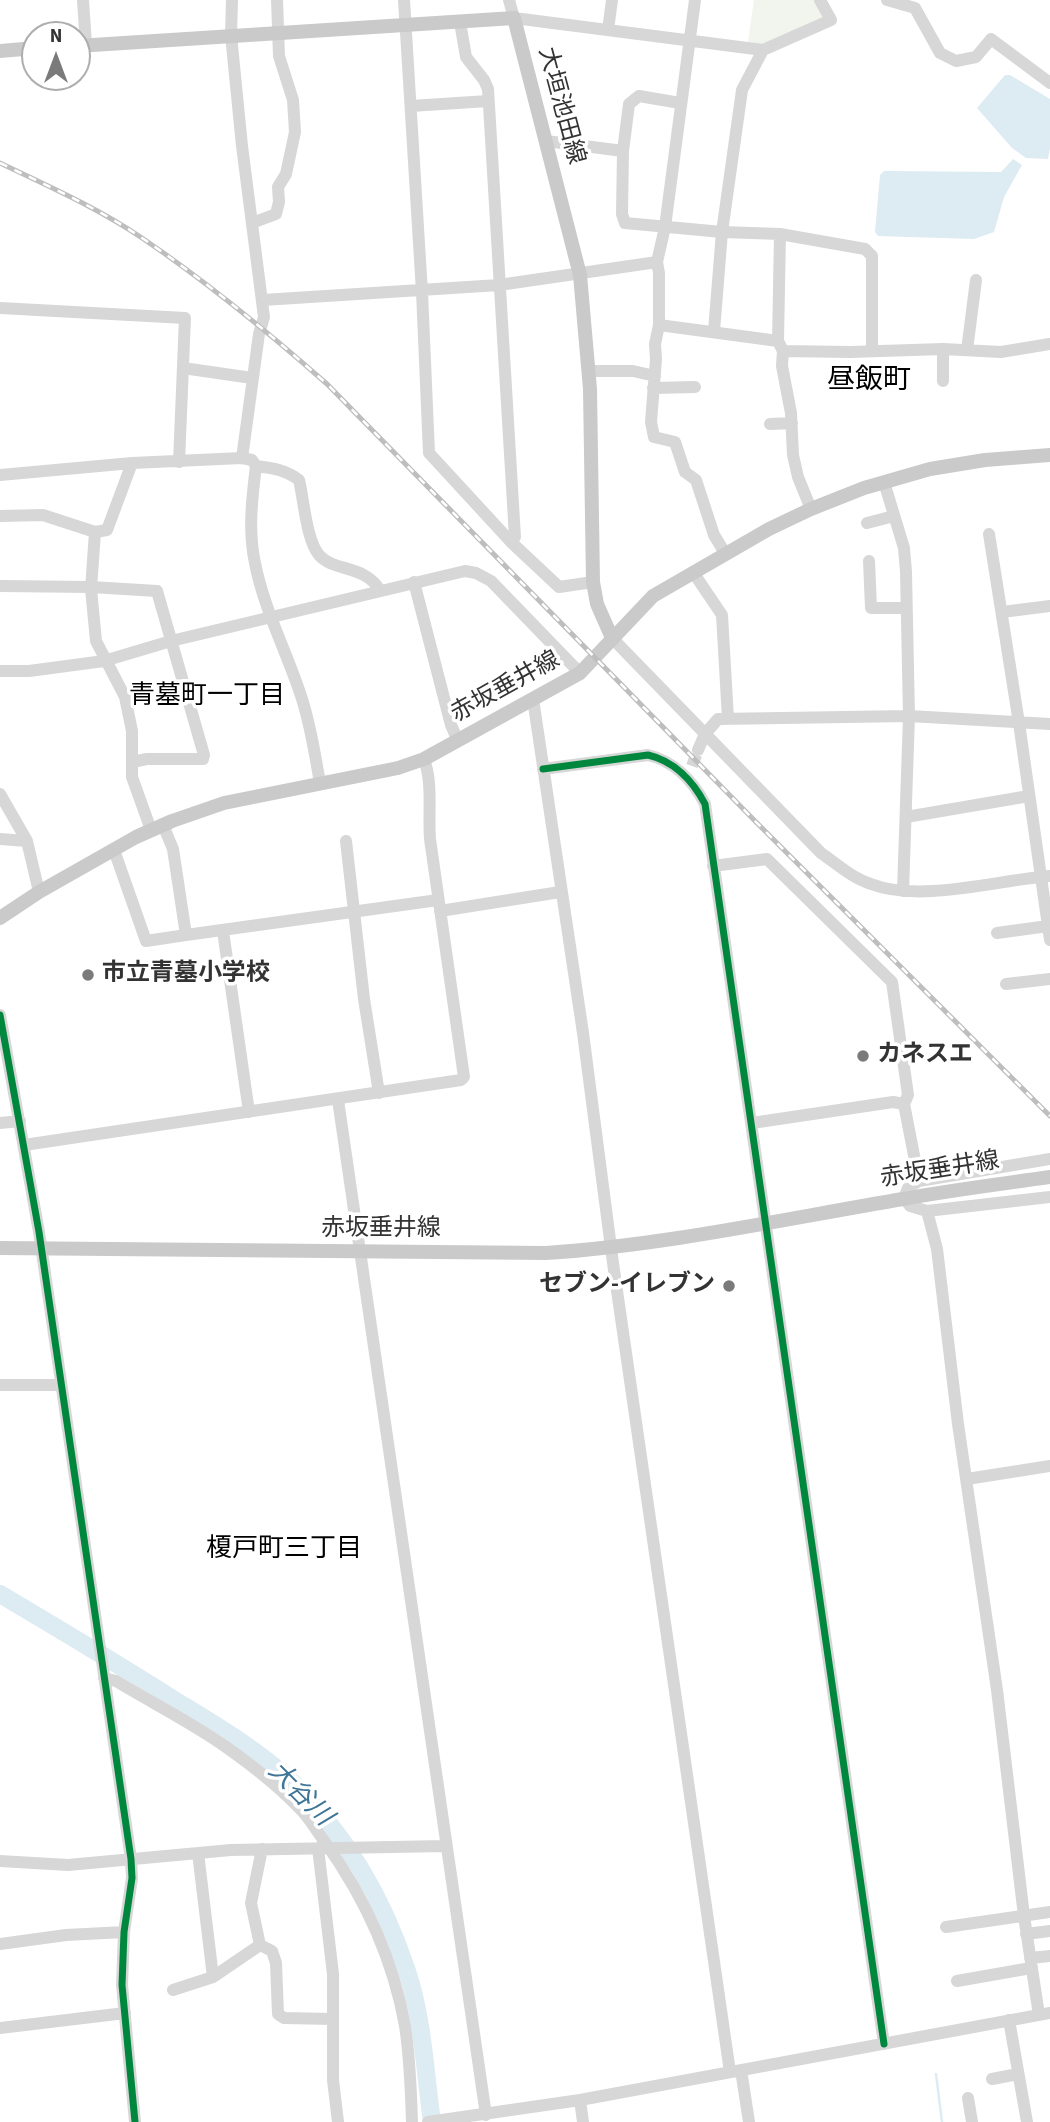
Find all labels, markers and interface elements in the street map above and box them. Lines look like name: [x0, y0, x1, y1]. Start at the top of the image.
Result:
north arrow: [21, 21, 91, 91]
text: N: [50, 23, 62, 50]
street label: 大垣池田線: [531, 44, 589, 168]
district label: 昼飯町: [827, 365, 911, 399]
street label: 赤坂垂井線: [447, 646, 565, 730]
district label: 青墓町一丁目: [129, 681, 285, 713]
place label: 市立青墓小学校: [102, 961, 270, 989]
marker: 市立青墓小学校: [80, 967, 96, 983]
place label: カネスエ: [877, 1042, 973, 1070]
marker: カネスエ: [855, 1048, 871, 1064]
street label: 赤坂垂井線: [878, 1147, 1002, 1195]
street label: 赤坂垂井線: [321, 1216, 441, 1244]
place label: セブン-イレブン: [539, 1272, 715, 1300]
marker: セブン-イレブン: [721, 1278, 737, 1294]
district label: 榎戸町三丁目: [206, 1534, 362, 1566]
water label: 大谷川: [260, 1756, 338, 1834]

